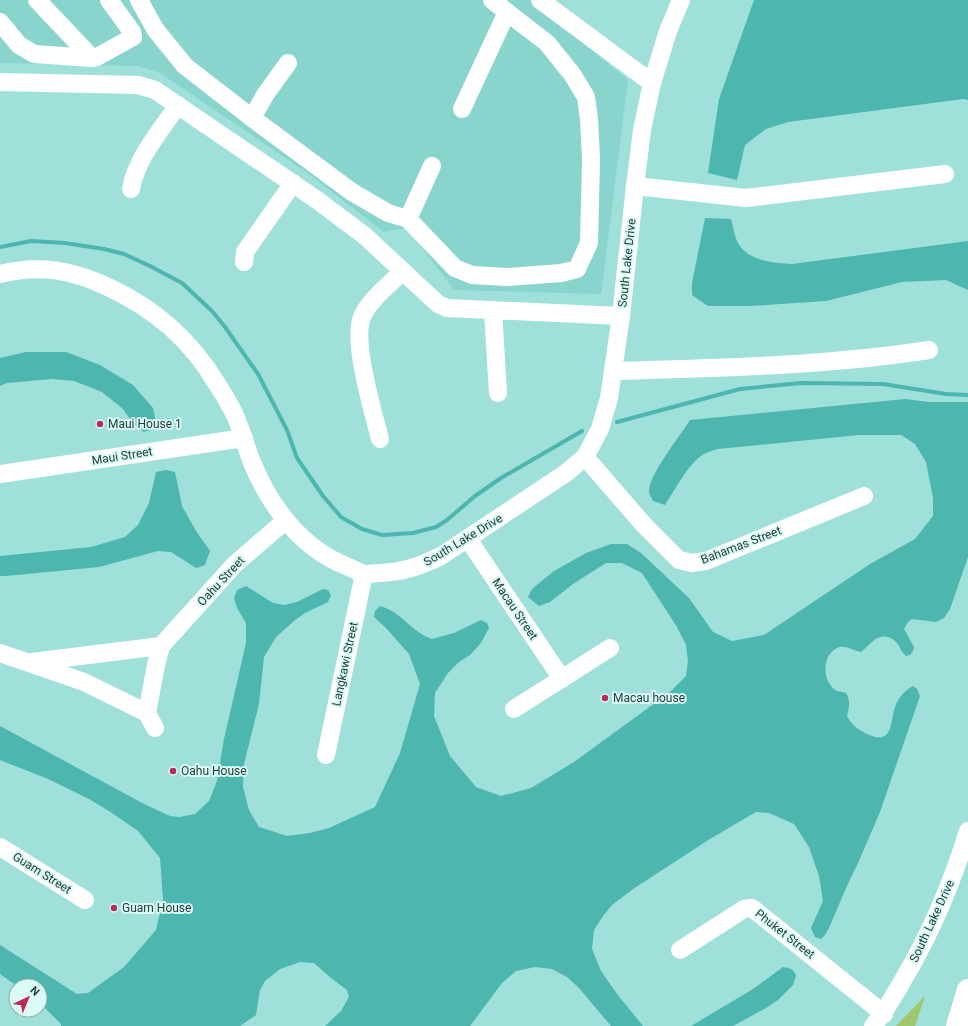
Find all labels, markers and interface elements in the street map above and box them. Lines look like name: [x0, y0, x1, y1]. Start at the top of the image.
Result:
street label: South Lake Drive: [615, 218, 639, 308]
place label: Maui House 1: [108, 417, 182, 431]
marker: Maui House 1: [95, 419, 105, 429]
street label: Maui Street: [91, 444, 153, 468]
street label: South Lake Drive: [421, 511, 505, 569]
street label: Bahamas Street: [699, 523, 783, 567]
street label: Oahu Street: [195, 553, 248, 609]
street label: Macau Street: [489, 576, 541, 642]
street label: Langkawi Street: [329, 621, 361, 707]
place label: Macau house: [613, 691, 685, 705]
marker: Macau house: [600, 693, 610, 703]
place label: Oahu House: [181, 764, 247, 778]
marker: Oahu House: [168, 766, 178, 776]
street label: Guam Street: [10, 849, 74, 897]
street label: South Lake Drive: [907, 878, 957, 964]
place label: Guam House: [122, 901, 191, 915]
marker: Guam House: [109, 903, 119, 913]
street label: Phuket Street: [752, 906, 818, 962]
north arrow: [8, 978, 48, 1018]
text: N: [27, 984, 42, 999]

